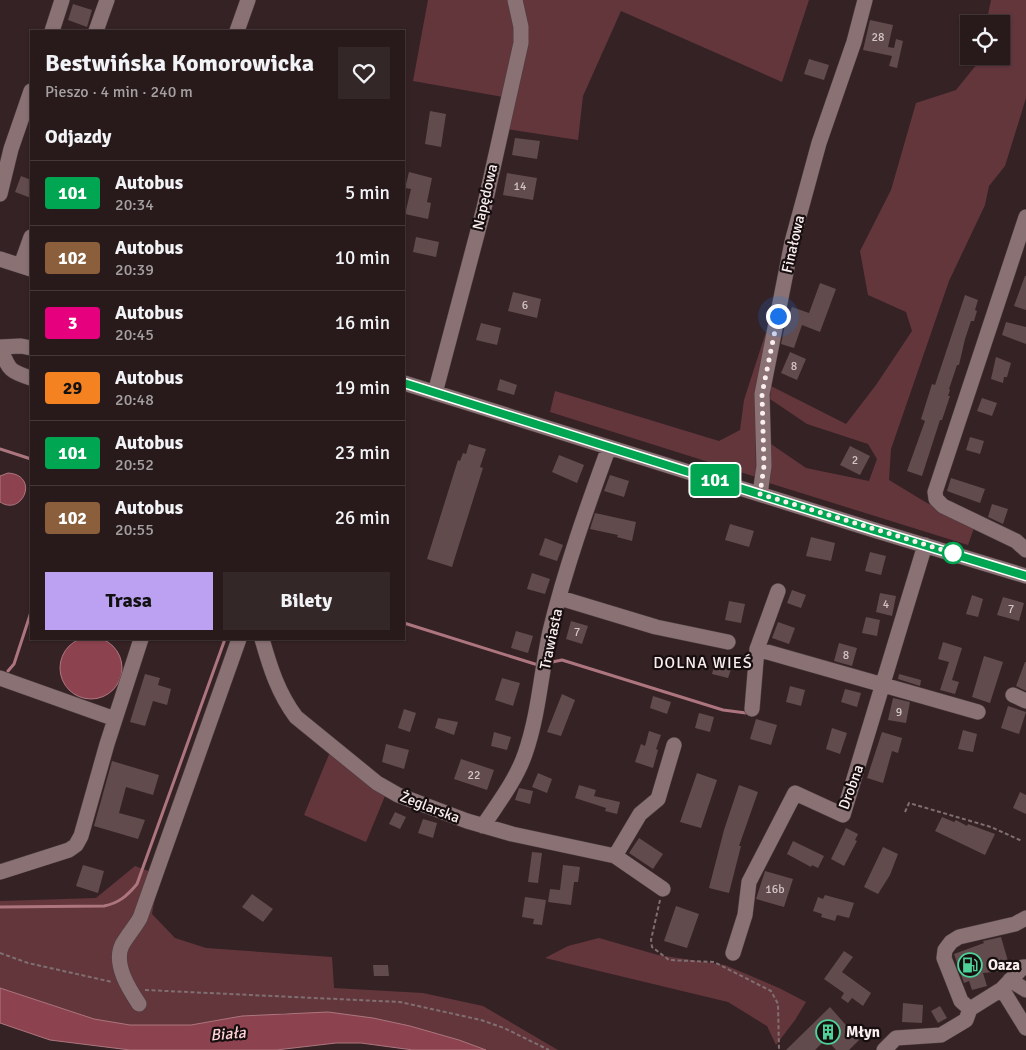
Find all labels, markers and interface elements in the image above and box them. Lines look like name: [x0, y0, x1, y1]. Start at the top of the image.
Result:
map controls: [960, 15, 1010, 65]
button: locate: [960, 15, 1010, 65]
house number: 28: [872, 30, 884, 45]
button: heart: [338, 47, 390, 99]
text: Bestwińska Komorowicka: [45, 48, 314, 78]
text: Pieszo · 4 min · 240 m: [45, 82, 193, 102]
text: Odjazdy: [45, 125, 112, 149]
street label: Napędowa: [469, 162, 501, 232]
text: Autobus: [115, 171, 183, 195]
house number: 14: [514, 179, 527, 194]
text: 5 min: [345, 181, 390, 205]
text: 101: [58, 182, 87, 204]
text: 20:34: [115, 195, 154, 215]
street label: Finałowa: [778, 213, 808, 275]
text: Autobus: [115, 236, 183, 260]
text: 10 min: [335, 246, 390, 270]
text: 102: [58, 247, 87, 269]
text: 20:39: [115, 260, 154, 280]
house number: 6: [522, 298, 528, 313]
text: Autobus: [115, 301, 183, 325]
your location: [766, 304, 791, 329]
text: 16 min: [335, 311, 390, 335]
text: 3: [68, 312, 77, 334]
text: 20:45: [115, 325, 154, 345]
house number: 8: [791, 359, 797, 374]
text: Autobus: [115, 366, 183, 390]
text: 19 min: [335, 376, 390, 400]
text: 29: [63, 377, 82, 399]
text: 20:48: [115, 390, 154, 410]
text: Autobus: [115, 431, 183, 455]
text: 23 min: [335, 441, 390, 465]
text: 101: [58, 442, 87, 464]
house number: 2: [852, 453, 858, 468]
text: 20:52: [115, 455, 154, 475]
line badge: 101: [686, 464, 744, 496]
text: 101: [700, 469, 730, 491]
text: Autobus: [115, 496, 183, 520]
text: 26 min: [335, 506, 390, 530]
text: 102: [58, 507, 87, 529]
text: 20:55: [115, 520, 154, 540]
unlabelled marker: [942, 542, 964, 564]
button: Trasa: [45, 572, 213, 630]
button: Bilety: [223, 572, 390, 630]
house number: 4: [883, 597, 890, 612]
house number: 7: [1008, 602, 1014, 617]
street label: Trawiasta: [536, 607, 566, 671]
house number: 7: [574, 625, 580, 640]
house number: 8: [843, 648, 849, 663]
district label: DOLNA WIEŚ: [653, 653, 753, 673]
house number: 9: [896, 705, 902, 720]
street label: Drobna: [835, 762, 867, 812]
house number: 22: [468, 768, 480, 783]
street label: Żeglarska: [397, 787, 463, 827]
house number: 16b: [765, 882, 785, 897]
fuel station icon: Oaza: [957, 952, 983, 978]
place label: Oaza: [988, 956, 1020, 974]
building icon: Młyn: [815, 1019, 841, 1045]
water label: Biała: [209, 1022, 247, 1046]
place label: Młyn: [846, 1023, 880, 1041]

